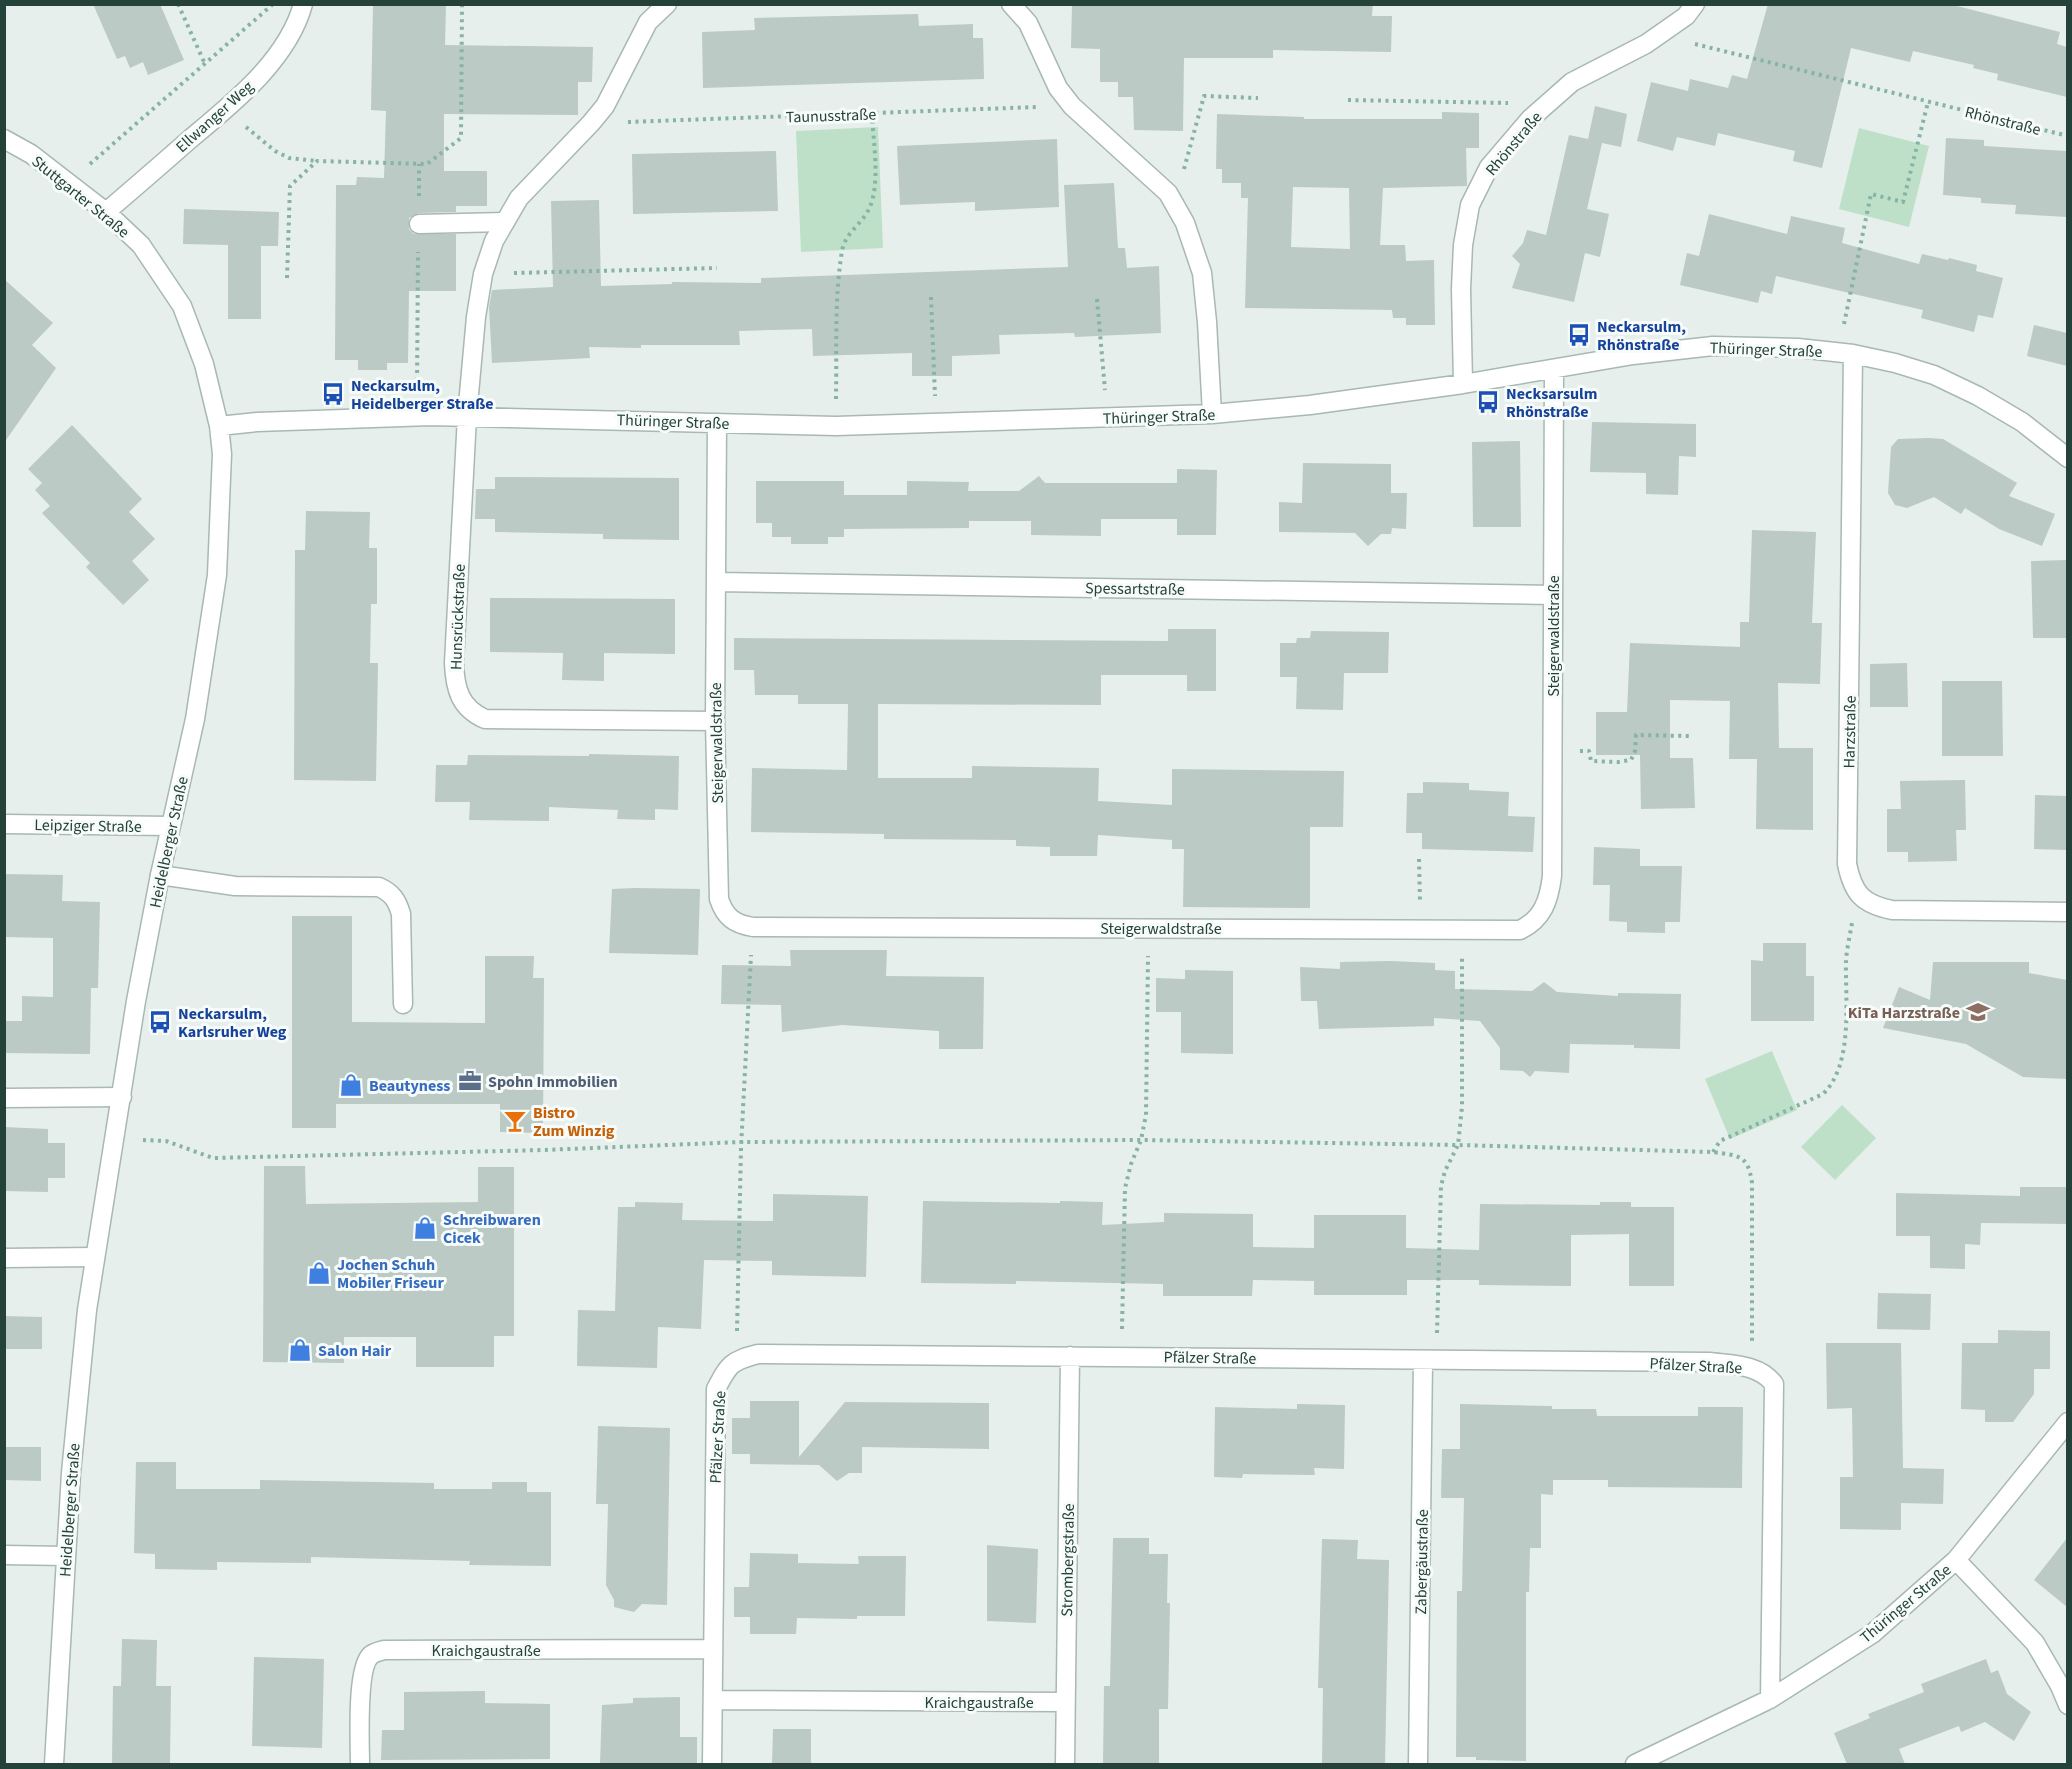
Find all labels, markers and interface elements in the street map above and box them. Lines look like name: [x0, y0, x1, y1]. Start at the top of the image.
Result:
street label: Ellwanger Weg: [171, 76, 258, 158]
street label: Rhönstraße: [1963, 101, 2043, 141]
street label: Taunusstraße: [785, 103, 877, 129]
street label: Rhönstraße: [1480, 107, 1547, 180]
street label: Stuttgarter Straße: [27, 151, 134, 243]
place label: Neckarsulm, Rhönstraße: [1597, 316, 1686, 356]
bus stop icon: Neckarsulm, Rhönstraße: [1566, 322, 1592, 348]
street label: Thüringer Straße: [1709, 337, 1823, 363]
place label: Neckarsulm, Heidelberger Straße: [351, 375, 494, 415]
bus stop icon: Neckarsulm, Heidelberger Straße: [320, 381, 346, 407]
place label: Necksarsulm Rhönstraße: [1506, 383, 1597, 423]
bus stop icon: Necksarsulm Rhönstraße: [1475, 389, 1501, 415]
street label: Thüringer Straße: [1102, 404, 1216, 430]
street label: Thüringer Straße: [616, 409, 730, 435]
street label: Hunsrückstraße: [445, 563, 471, 671]
street label: Steigerwaldstraße: [1543, 575, 1565, 697]
street label: Spessartstraße: [1085, 577, 1185, 601]
street label: Steigerwaldstraße: [705, 682, 729, 804]
street label: Harzstraße: [1838, 695, 1862, 769]
street label: Heidelberger Straße: [144, 774, 194, 910]
street label: Leipziger Straße: [34, 814, 142, 838]
street label: Steigerwaldstraße: [1100, 918, 1222, 940]
school or university icon: KiTa Harzstraße: [1965, 999, 1991, 1025]
place label: KiTa Harzstraße: [1848, 1002, 1960, 1024]
place label: Neckarsulm, Karlsruher Weg: [178, 1003, 287, 1043]
bus stop icon: Neckarsulm, Karlsruher Weg: [147, 1009, 173, 1035]
office icon: Spohn Immobilien: [457, 1068, 483, 1094]
place label: Spohn Immobilien: [488, 1071, 618, 1093]
shop icon: Beautyness: [338, 1072, 364, 1098]
place label: Beautyness: [369, 1075, 450, 1097]
place label: Bistro Zum Winzig: [533, 1102, 615, 1142]
bar icon: Bistro Zum Winzig: [502, 1108, 528, 1134]
place label: Schreibwaren Cicek: [443, 1209, 541, 1249]
shop icon: Schreibwaren Cicek: [412, 1215, 438, 1241]
place label: Jochen Schuh Mobiler Friseur: [337, 1254, 444, 1294]
shop icon: Jochen Schuh Mobiler Friseur: [306, 1260, 332, 1286]
shop icon: Salon Hair: [287, 1337, 313, 1363]
place label: Salon Hair: [318, 1340, 392, 1362]
street label: Pfälzer Straße: [1163, 1346, 1257, 1370]
street label: Pfälzer Straße: [1649, 1353, 1743, 1379]
street label: Pfälzer Straße: [705, 1390, 731, 1484]
street label: Heidelberger Straße: [54, 1442, 86, 1578]
street label: Strombergstraße: [1056, 1503, 1080, 1617]
street label: Zabergäustraße: [1410, 1509, 1434, 1615]
street label: Thüringer Straße: [1855, 1559, 1956, 1648]
street label: Kraichgaustraße: [431, 1640, 541, 1662]
street label: Kraichgaustraße: [924, 1692, 1034, 1714]

